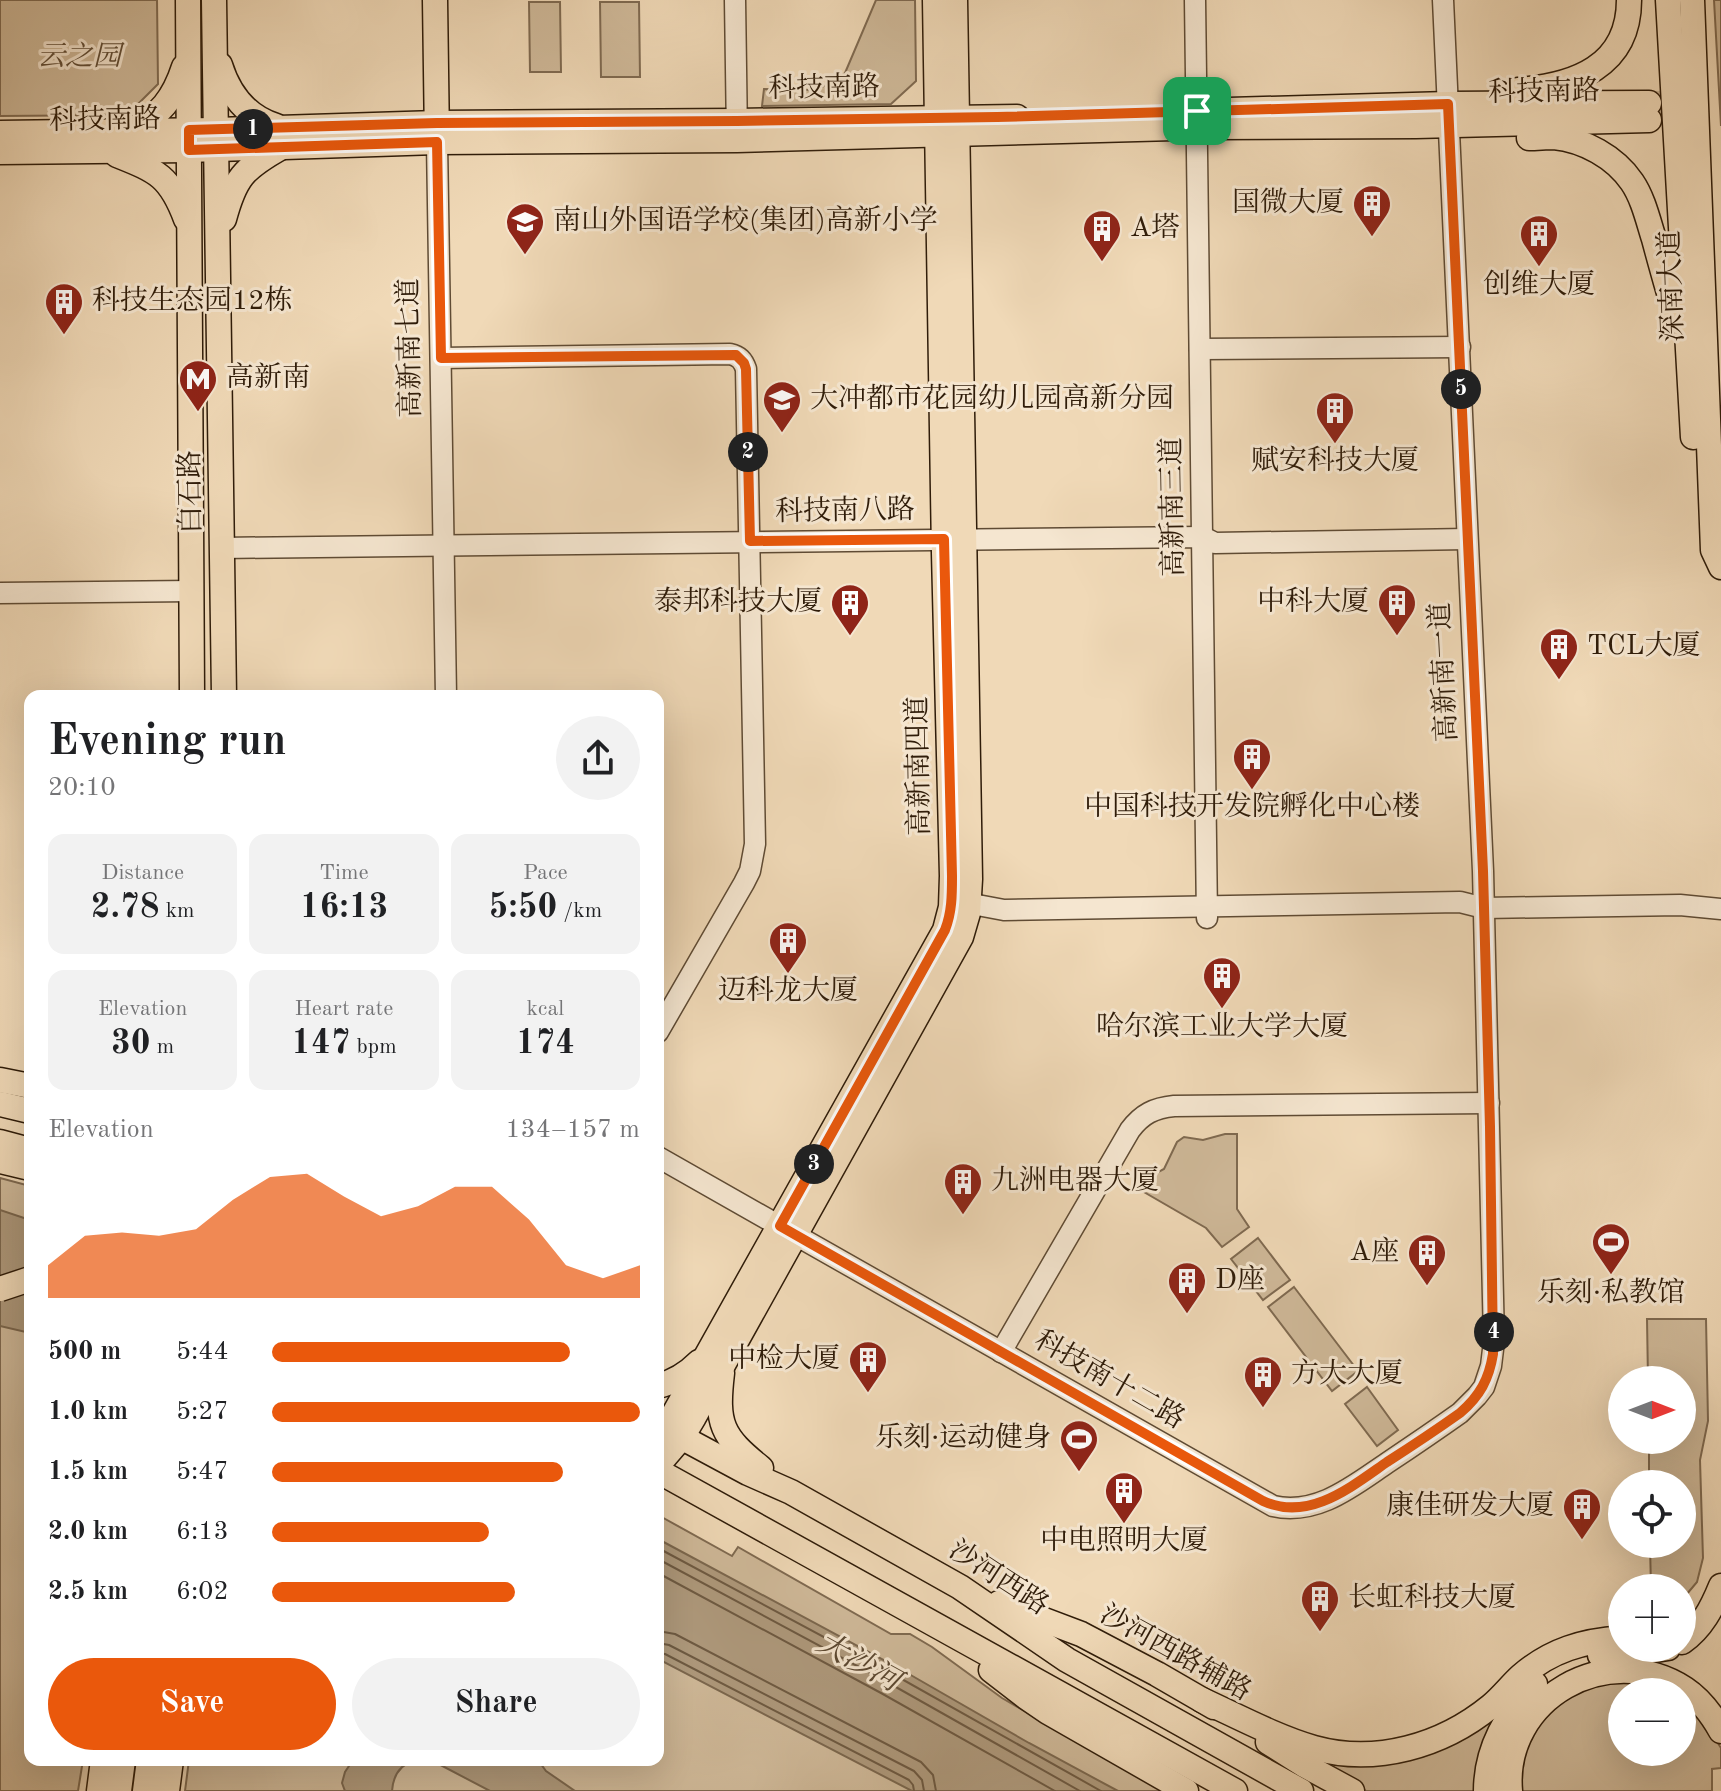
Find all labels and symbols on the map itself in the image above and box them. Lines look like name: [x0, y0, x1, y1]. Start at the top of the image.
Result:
park label: 云之园: [37, 41, 125, 72]
street label: 科技南路: [768, 71, 880, 104]
street label: 科技南路: [1488, 75, 1600, 108]
pin: [1163, 77, 1231, 145]
street label: 科技南路: [49, 103, 161, 136]
pin: 1: [233, 109, 273, 149]
building icon: 国微大厦: [1351, 183, 1393, 238]
place label: 国微大厦: [1232, 187, 1344, 218]
school or university icon: 南山外国语学校(集团)高新小学: [504, 201, 546, 256]
place label: 南山外国语学校(集团)高新小学: [553, 205, 938, 236]
building icon: A塔: [1081, 208, 1123, 263]
place label: A塔: [1130, 212, 1179, 243]
building icon: 创维大厦: [1518, 213, 1560, 268]
street label: 深南大道: [1654, 230, 1689, 343]
place label: 创维大厦: [1483, 269, 1595, 300]
street label: 高新南七道: [393, 278, 426, 418]
building icon: 科技生态园12栋: [43, 281, 85, 336]
place label: 科技生态园12栋: [92, 285, 292, 316]
metro station icon: 高新南: [177, 358, 219, 413]
place label: 高新南: [226, 362, 310, 393]
pin: 5: [1441, 369, 1481, 409]
school or university icon: 大冲都市花园幼儿园高新分园: [761, 379, 803, 434]
place label: 大冲都市花园幼儿园高新分园: [810, 383, 1174, 414]
building icon: 赋安科技大厦: [1314, 390, 1356, 445]
pin: 2: [728, 432, 768, 472]
street label: 高新南三道: [1156, 437, 1189, 577]
place label: 赋安科技大厦: [1251, 445, 1419, 476]
street label: 白石路: [174, 450, 207, 534]
street label: 科技南八路: [775, 494, 915, 527]
building icon: 泰邦科技大厦: [829, 582, 871, 637]
building icon: 中科大厦: [1376, 582, 1418, 637]
place label: 泰邦科技大厦: [654, 586, 822, 617]
place label: 中科大厦: [1257, 586, 1369, 617]
street label: 高新南一道: [1424, 601, 1463, 743]
building icon: TCL大厦: [1538, 626, 1580, 681]
place label: TCL大厦: [1587, 630, 1701, 661]
street label: 高新南四道: [902, 696, 935, 836]
building icon: 中国科技开发院孵化中心楼: [1231, 736, 1273, 791]
place label: 中国科技开发院孵化中心楼: [1084, 791, 1420, 822]
building icon: 迈科龙大厦: [767, 920, 809, 975]
building icon: 哈尔滨工业大学大厦: [1201, 955, 1243, 1010]
place label: 迈科龙大厦: [718, 975, 858, 1006]
place label: 哈尔滨工业大学大厦: [1096, 1011, 1348, 1042]
pin: 3: [794, 1144, 834, 1184]
building icon: 九洲电器大厦: [942, 1161, 984, 1216]
place label: 九洲电器大厦: [991, 1165, 1159, 1196]
sports icon: 乐刻·私教馆: [1590, 1221, 1632, 1276]
building icon: A座: [1406, 1232, 1448, 1287]
place label: A座: [1350, 1236, 1399, 1267]
building icon: D座: [1166, 1260, 1208, 1315]
place label: D座: [1215, 1264, 1265, 1295]
place label: 乐刻·私教馆: [1537, 1277, 1685, 1308]
pin: 4: [1474, 1312, 1514, 1352]
street label: 科技南十二路: [1029, 1324, 1190, 1435]
building icon: 中检大厦: [847, 1339, 889, 1394]
place label: 中检大厦: [728, 1343, 840, 1374]
building icon: 方大大厦: [1242, 1354, 1284, 1409]
place label: 方大大厦: [1291, 1358, 1403, 1389]
north arrow: [1608, 1366, 1696, 1454]
sports icon: 乐刻·运动健身: [1058, 1418, 1100, 1473]
place label: 乐刻·运动健身: [875, 1422, 1051, 1453]
building icon: 中电照明大厦: [1103, 1470, 1145, 1525]
building icon: 康佳研发大厦: [1561, 1486, 1603, 1541]
place label: 康佳研发大厦: [1386, 1490, 1554, 1521]
place label: 中电照明大厦: [1040, 1525, 1208, 1556]
street label: 沙河西路: [943, 1534, 1054, 1621]
building icon: 长虹科技大厦: [1299, 1578, 1341, 1633]
place label: 长虹科技大厦: [1348, 1582, 1516, 1613]
street label: 沙河西路辅路: [1095, 1598, 1257, 1707]
water label: 大沙河: [811, 1625, 910, 1700]

